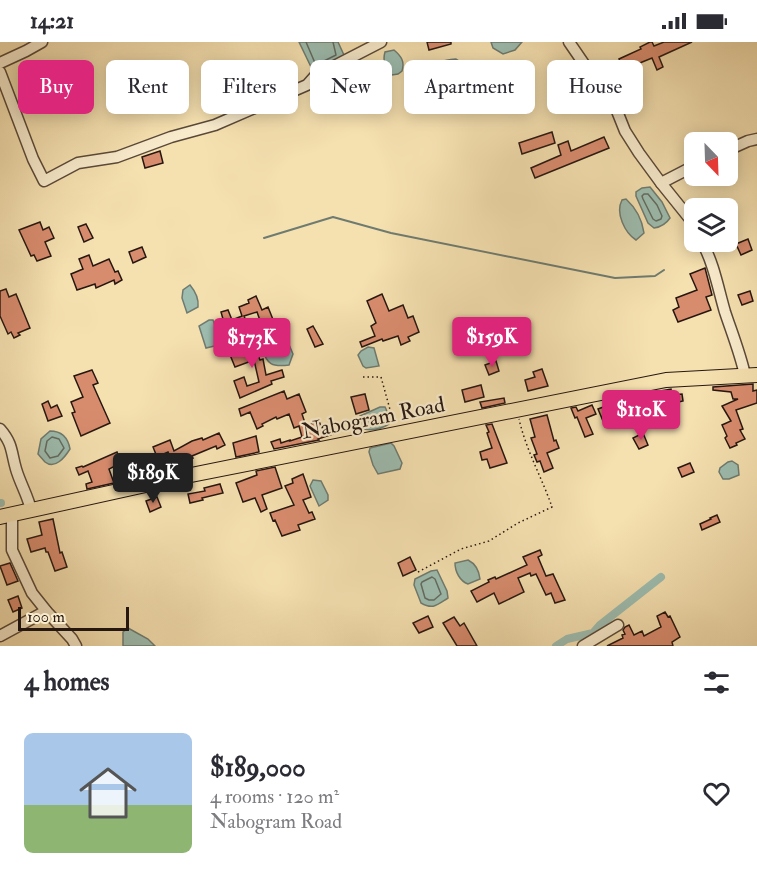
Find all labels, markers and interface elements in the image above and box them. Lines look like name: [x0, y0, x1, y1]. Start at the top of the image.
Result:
text: 14:21: [30, 7, 74, 35]
chip: Buy: [18, 60, 94, 114]
chip: Rent: [106, 60, 189, 114]
chip: Filters: [201, 60, 298, 114]
chip: New: [310, 60, 392, 114]
chip: Apartment: [404, 60, 535, 114]
chip: House: [547, 60, 643, 114]
north arrow: [684, 132, 738, 186]
map controls: [684, 132, 738, 252]
button: layers: [684, 198, 738, 252]
pin: $159K: [450, 317, 534, 368]
pin: $173K: [210, 318, 294, 369]
text: $159K: [466, 324, 518, 349]
text: $173K: [227, 325, 277, 350]
street label: Nabogram Road: [299, 390, 447, 446]
pin: $110K: [599, 390, 683, 441]
text: $110K: [616, 397, 666, 422]
pin: $189K: [111, 453, 195, 504]
text: $189K: [127, 460, 179, 485]
scale bar: [18, 604, 129, 632]
text: 100 m: [27, 607, 65, 627]
text: 4 homes: [24, 666, 110, 698]
icon: filters: [700, 666, 733, 699]
text: $189,000: [210, 752, 306, 784]
icon: home: [72, 757, 144, 829]
icon: heart: [700, 777, 733, 810]
text: 4 rooms · 120 m²: [210, 784, 339, 809]
text: Nabogram Road: [210, 809, 342, 834]

